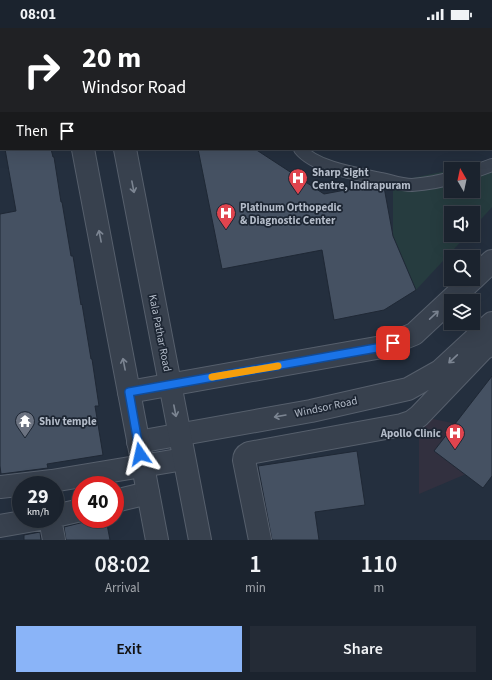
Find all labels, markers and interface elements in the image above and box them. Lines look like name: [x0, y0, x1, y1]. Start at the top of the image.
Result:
text: 08:01: [20, 4, 56, 25]
text: 20 m: [82, 38, 141, 78]
icon: right: [16, 44, 68, 96]
text: Windsor Road: [82, 75, 186, 100]
icon: arrive: [56, 120, 78, 142]
text: Then: [16, 121, 48, 142]
north arrow: [444, 162, 480, 198]
map controls: [444, 162, 480, 330]
place label: Sharp Sight Centre, Indirapuram: [312, 165, 411, 193]
hospital icon: Sharp Sight Centre, Indirapuram: [287, 167, 309, 195]
one-way arrow: [129, 180, 137, 193]
place label: Platinum Orthopedic & Diagnostic Center: [240, 200, 342, 228]
hospital icon: Platinum Orthopedic & Diagnostic Center: [215, 202, 237, 230]
button: sound: [444, 206, 480, 242]
one-way arrow: [95, 230, 103, 243]
button: search: [444, 250, 480, 286]
street label: Kala Pathar Road: [145, 293, 175, 373]
button: layers: [444, 294, 480, 330]
one-way arrow: [429, 311, 439, 320]
pin: [376, 326, 410, 360]
icon: arrive: [382, 332, 404, 354]
one-way arrow: [448, 354, 458, 364]
one-way arrow: [119, 358, 127, 371]
street label: Windsor Road: [293, 393, 359, 421]
one-way arrow: [172, 404, 180, 417]
temple icon: Shiv temple: [14, 410, 36, 438]
one-way arrow: [274, 413, 287, 421]
place label: Shiv temple: [39, 414, 97, 429]
hospital icon: Apollo Clinic: [444, 422, 466, 450]
place label: Apollo Clinic: [380, 426, 441, 441]
position arrow: [119, 433, 161, 475]
speed limit sign: 40: [72, 476, 124, 528]
text: 29: [27, 483, 49, 511]
text: km/h: [27, 505, 49, 519]
text: 08:02: [95, 547, 150, 582]
text: 1: [249, 547, 262, 582]
text: 110: [361, 547, 397, 582]
text: Arrival: [105, 579, 140, 597]
text: min: [245, 579, 266, 597]
text: m: [374, 579, 384, 597]
button: Exit: [16, 626, 242, 672]
button: Share: [250, 626, 476, 672]

